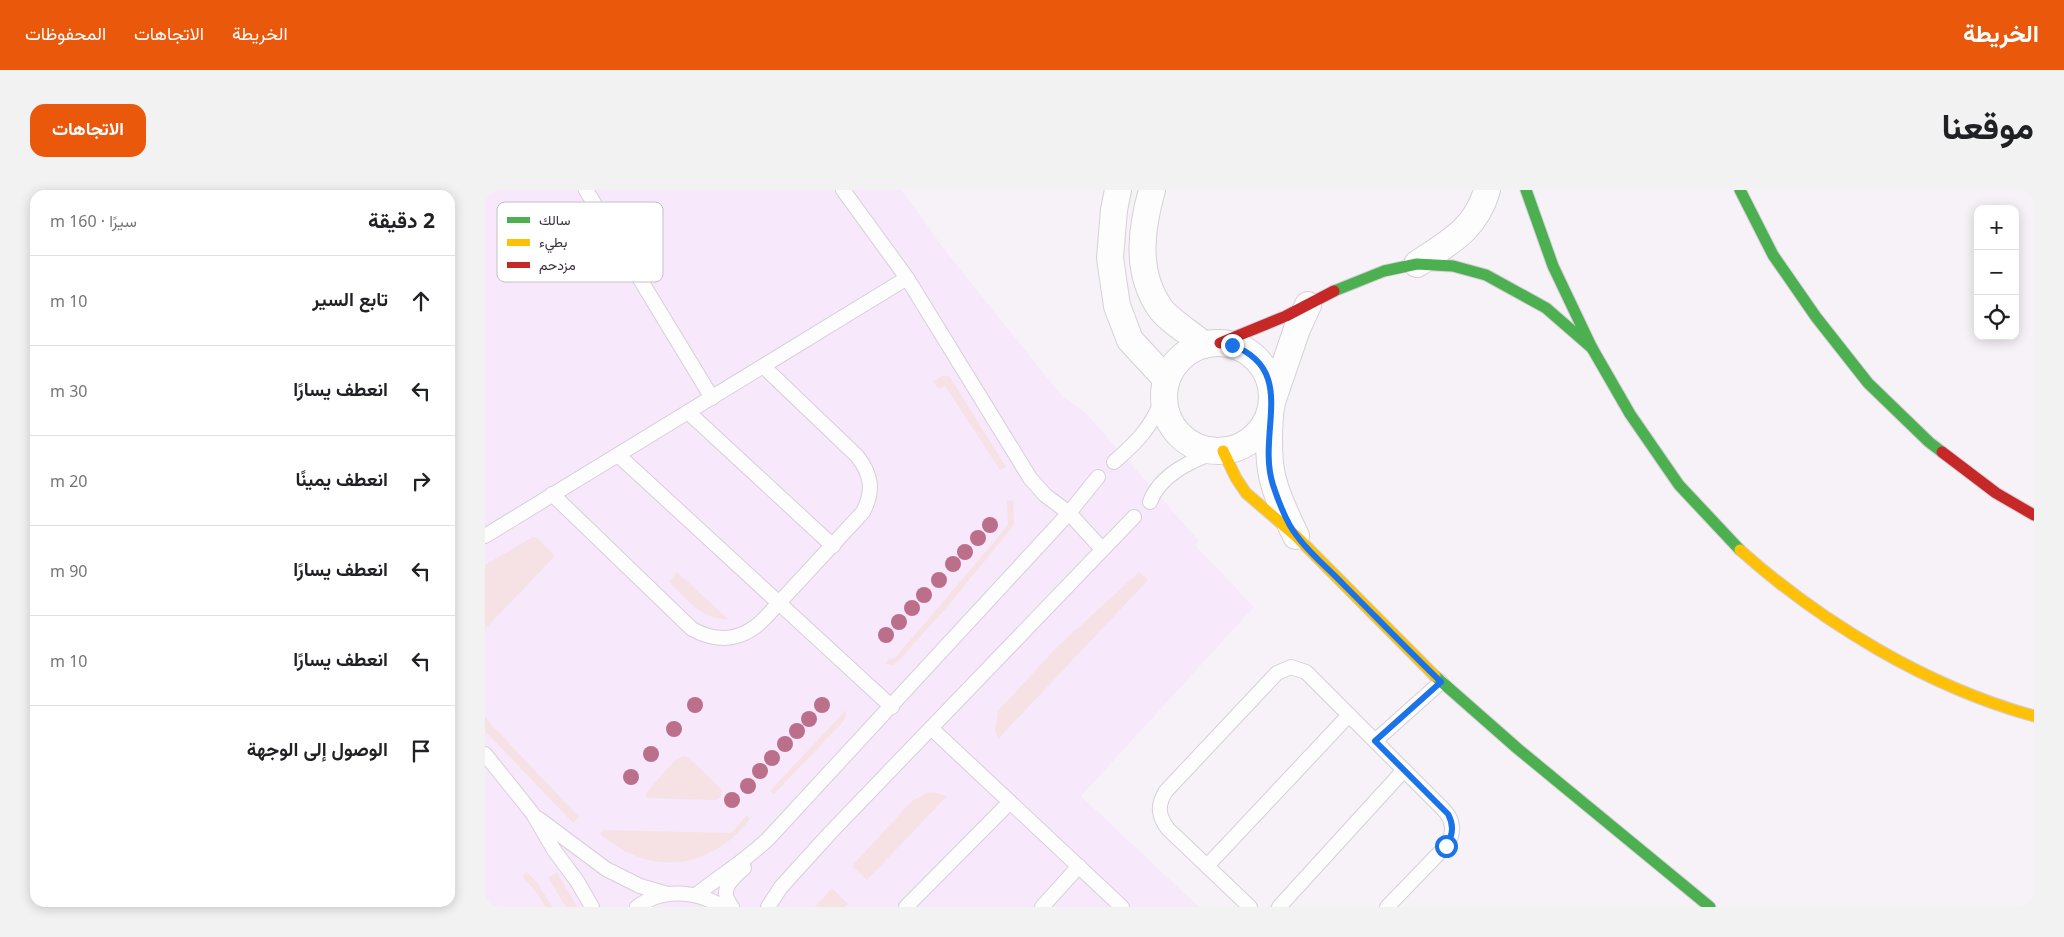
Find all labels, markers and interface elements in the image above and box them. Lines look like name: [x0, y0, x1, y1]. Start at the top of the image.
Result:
text: الخريطة: [1963, 16, 2039, 49]
text: المحفوظات: [25, 21, 106, 45]
text: الاتجاهات: [134, 21, 204, 45]
text: الخريطة: [232, 21, 288, 45]
text: موقعنا: [1941, 102, 2034, 149]
button: الاتجاهات: [30, 104, 146, 157]
legend: [497, 202, 663, 282]
map controls: [1974, 205, 2019, 340]
button: +: [1974, 205, 2019, 250]
text: 2 دقيقة: [368, 206, 435, 234]
text: سيرًا · 160 m: [50, 210, 137, 232]
text: سالك: [539, 210, 570, 229]
text: بطيء: [539, 232, 567, 254]
button: −: [1974, 250, 2019, 295]
text: مزدحم: [539, 255, 576, 274]
text: تابع السير: [312, 286, 388, 312]
icon: ahead: [407, 287, 435, 315]
text: 10 m: [50, 290, 87, 312]
button: locate: [1974, 295, 2019, 340]
route end: [1221, 334, 1244, 357]
text: انعطف يسارًا: [293, 376, 388, 402]
icon: left: [407, 377, 435, 405]
text: 30 m: [50, 380, 87, 402]
text: انعطف يمينًا: [295, 466, 388, 492]
icon: right: [407, 467, 435, 495]
text: 20 m: [50, 470, 87, 492]
text: انعطف يسارًا: [293, 556, 388, 582]
icon: left: [407, 557, 435, 585]
text: 90 m: [50, 560, 87, 582]
text: انعطف يسارًا: [293, 646, 388, 672]
icon: left: [407, 647, 435, 675]
text: 10 m: [50, 650, 87, 672]
text: الوصول إلى الوجهة: [247, 736, 388, 762]
icon: arrive: [407, 737, 435, 765]
route start: [1435, 835, 1458, 858]

